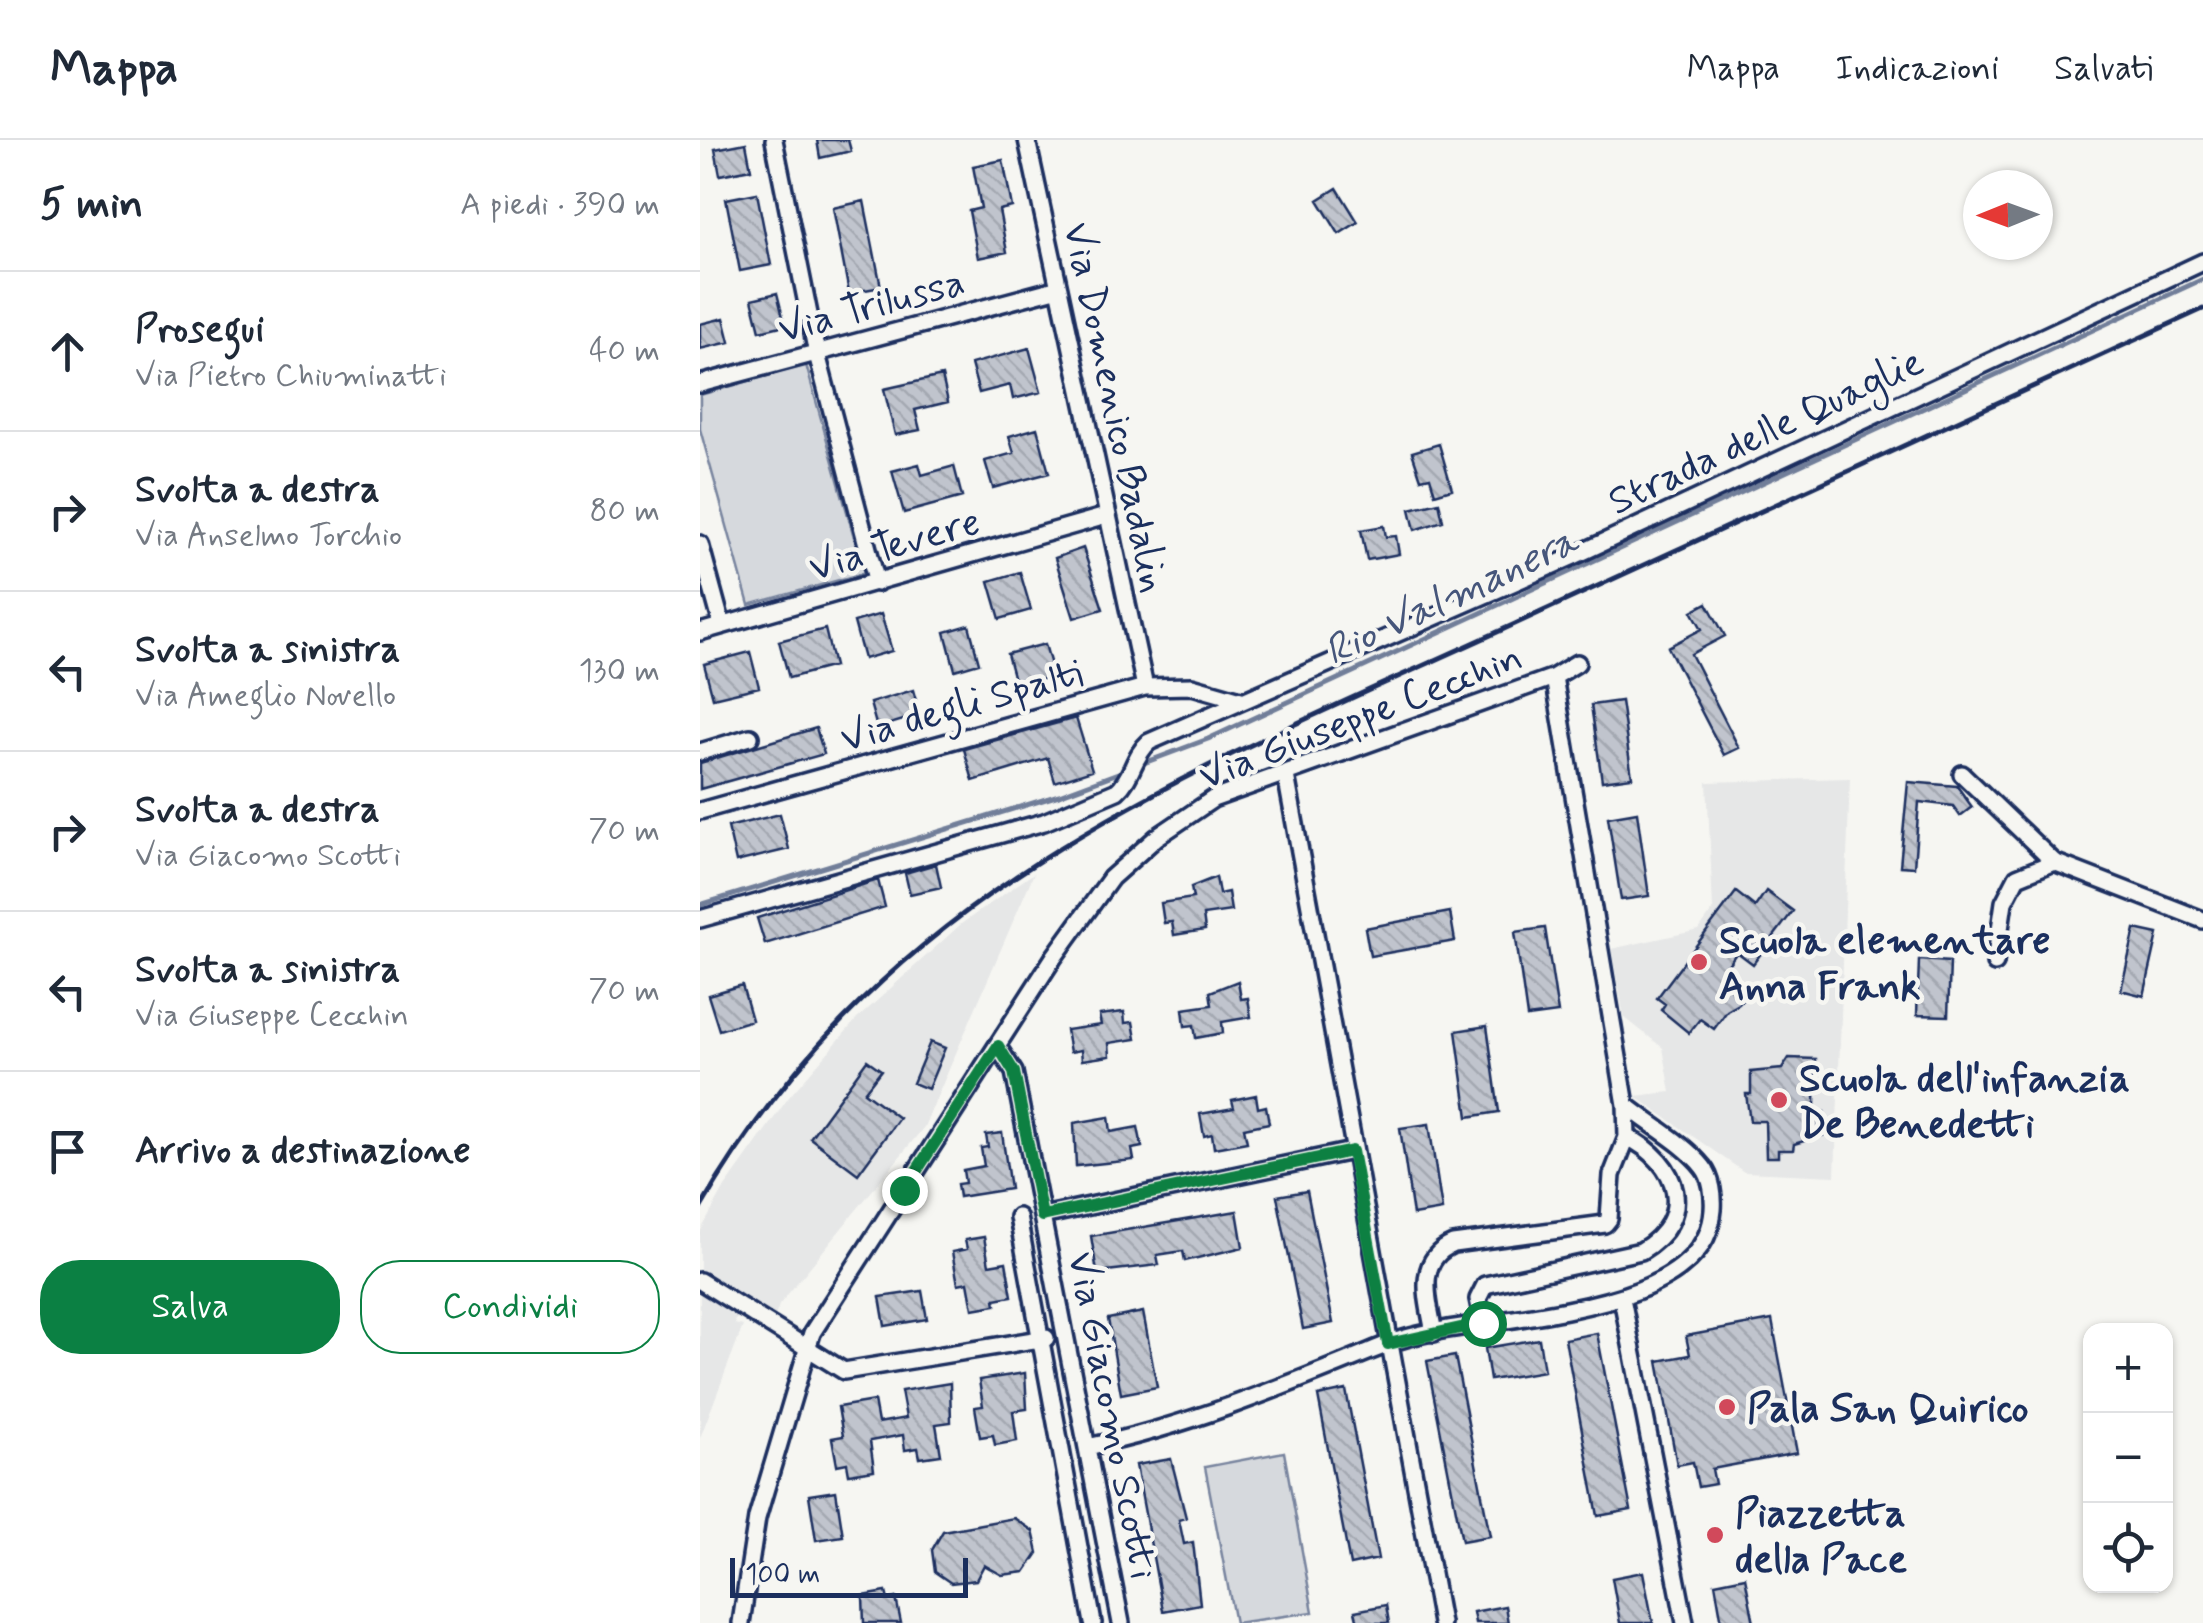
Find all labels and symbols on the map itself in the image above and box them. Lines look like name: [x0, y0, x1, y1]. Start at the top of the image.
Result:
north arrow: [1963, 170, 2053, 260]
street label: Via Domenico Badalin: [1049, 218, 1179, 598]
street label: Via Trilussa: [773, 257, 971, 357]
street label: Strada delle Quaglie: [1600, 337, 1933, 531]
street label: Via Tevere: [803, 497, 986, 595]
water label: Rio Valmanera: [1316, 514, 1589, 680]
street label: Via Giuseppe Cecchin: [1192, 632, 1530, 803]
street label: Via degli Spalti: [835, 648, 1090, 770]
place label: Scuola elementare Anna Frank: [1719, 916, 2051, 1014]
marker: Scuola elementare Anna Frank: [1688, 951, 1710, 973]
place label: Scuola dell'infanzia De Benedetti: [1799, 1054, 2130, 1152]
marker: Scuola dell'infanzia De Benedetti: [1768, 1089, 1790, 1111]
route end: [882, 1168, 928, 1214]
street label: Via Giacomo Scotti: [1054, 1248, 1168, 1584]
route start: [1461, 1301, 1507, 1347]
place label: Pala San Quirico: [1747, 1384, 2029, 1436]
marker: Pala San Quirico: [1716, 1396, 1738, 1418]
place label: Piazzetta della Pace: [1735, 1489, 1907, 1587]
marker: Piazzetta della Pace: [1704, 1524, 1726, 1546]
scale bar: [730, 1553, 968, 1598]

